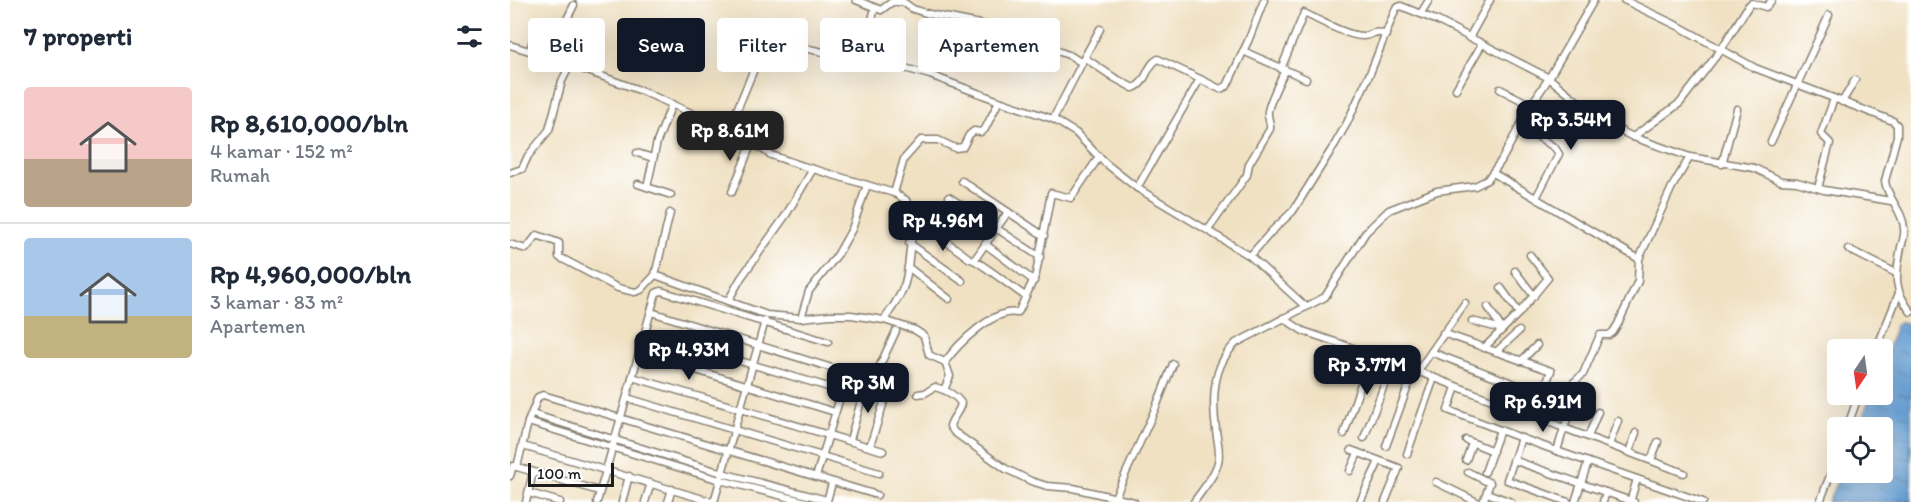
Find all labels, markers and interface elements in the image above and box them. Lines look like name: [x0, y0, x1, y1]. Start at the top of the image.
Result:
chip: Beli: [528, 18, 605, 72]
chip: Sewa: [617, 18, 705, 72]
chip: Filter: [717, 18, 808, 72]
chip: Baru: [820, 18, 906, 72]
chip: Apartemen: [918, 18, 1060, 72]
text: 7 properti: [24, 20, 132, 52]
icon: filters: [453, 20, 486, 53]
pin: Rp 3.54M: [1509, 100, 1633, 151]
text: Rp 8,610,000/bln: [210, 107, 408, 139]
text: Rp 3.54M: [1530, 107, 1612, 131]
icon: home: [72, 111, 144, 183]
pin: Rp 8.61M: [668, 111, 792, 162]
text: Rp 8.61M: [691, 118, 769, 142]
text: 4 kamar · 152 m²: [210, 139, 353, 163]
text: Rumah: [210, 163, 270, 187]
pin: Rp 4.96M: [881, 201, 1005, 252]
text: Rp 4.96M: [903, 208, 983, 232]
text: Rp 4,960,000/bln: [210, 258, 411, 290]
icon: home: [72, 262, 144, 334]
text: 3 kamar · 83 m²: [210, 290, 343, 314]
text: Apartemen: [210, 314, 305, 338]
pin: Rp 4.93M: [627, 330, 751, 381]
text: Rp 4.93M: [648, 337, 730, 361]
north arrow: [1827, 339, 1893, 405]
map controls: [1827, 339, 1893, 483]
pin: Rp 3.77M: [1305, 345, 1429, 396]
text: Rp 3.77M: [1328, 352, 1406, 376]
pin: Rp 3M: [826, 363, 910, 414]
text: Rp 3M: [841, 370, 895, 394]
pin: Rp 6.91M: [1481, 382, 1605, 433]
text: Rp 6.91M: [1504, 389, 1582, 413]
button: locate: [1827, 417, 1893, 483]
scale bar: [528, 460, 614, 488]
text: 100 m: [537, 464, 581, 483]

